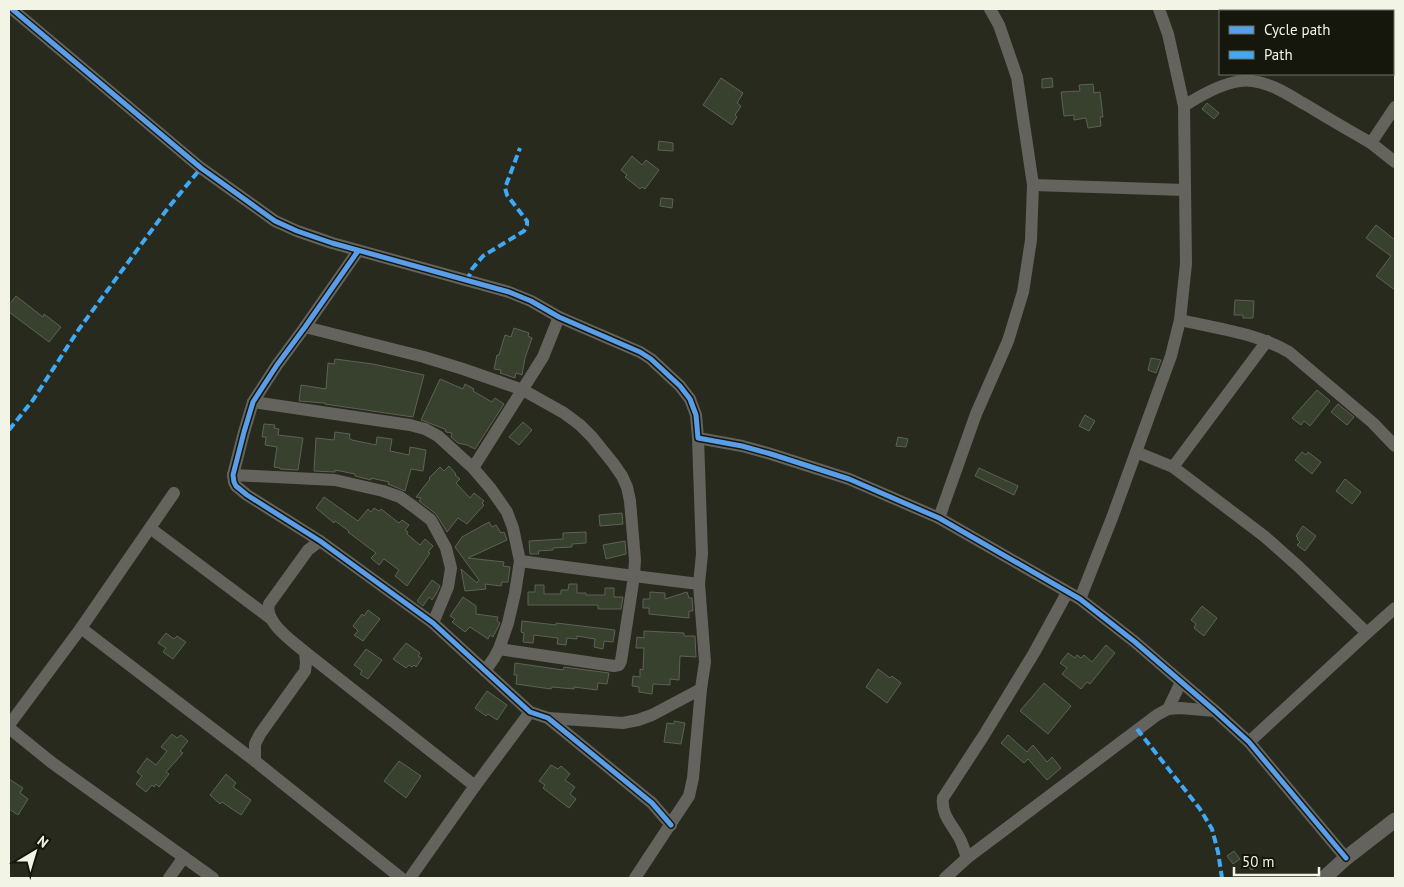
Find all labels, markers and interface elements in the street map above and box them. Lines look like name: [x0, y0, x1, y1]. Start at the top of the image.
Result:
legend: [1219, 10, 1394, 75]
text: Cycle path: [1264, 20, 1330, 39]
text: Path: [1264, 45, 1293, 64]
north arrow: [10, 827, 60, 877]
text: N: [34, 832, 52, 852]
scale bar: [1234, 844, 1319, 876]
text: 50 m: [1242, 852, 1275, 871]

